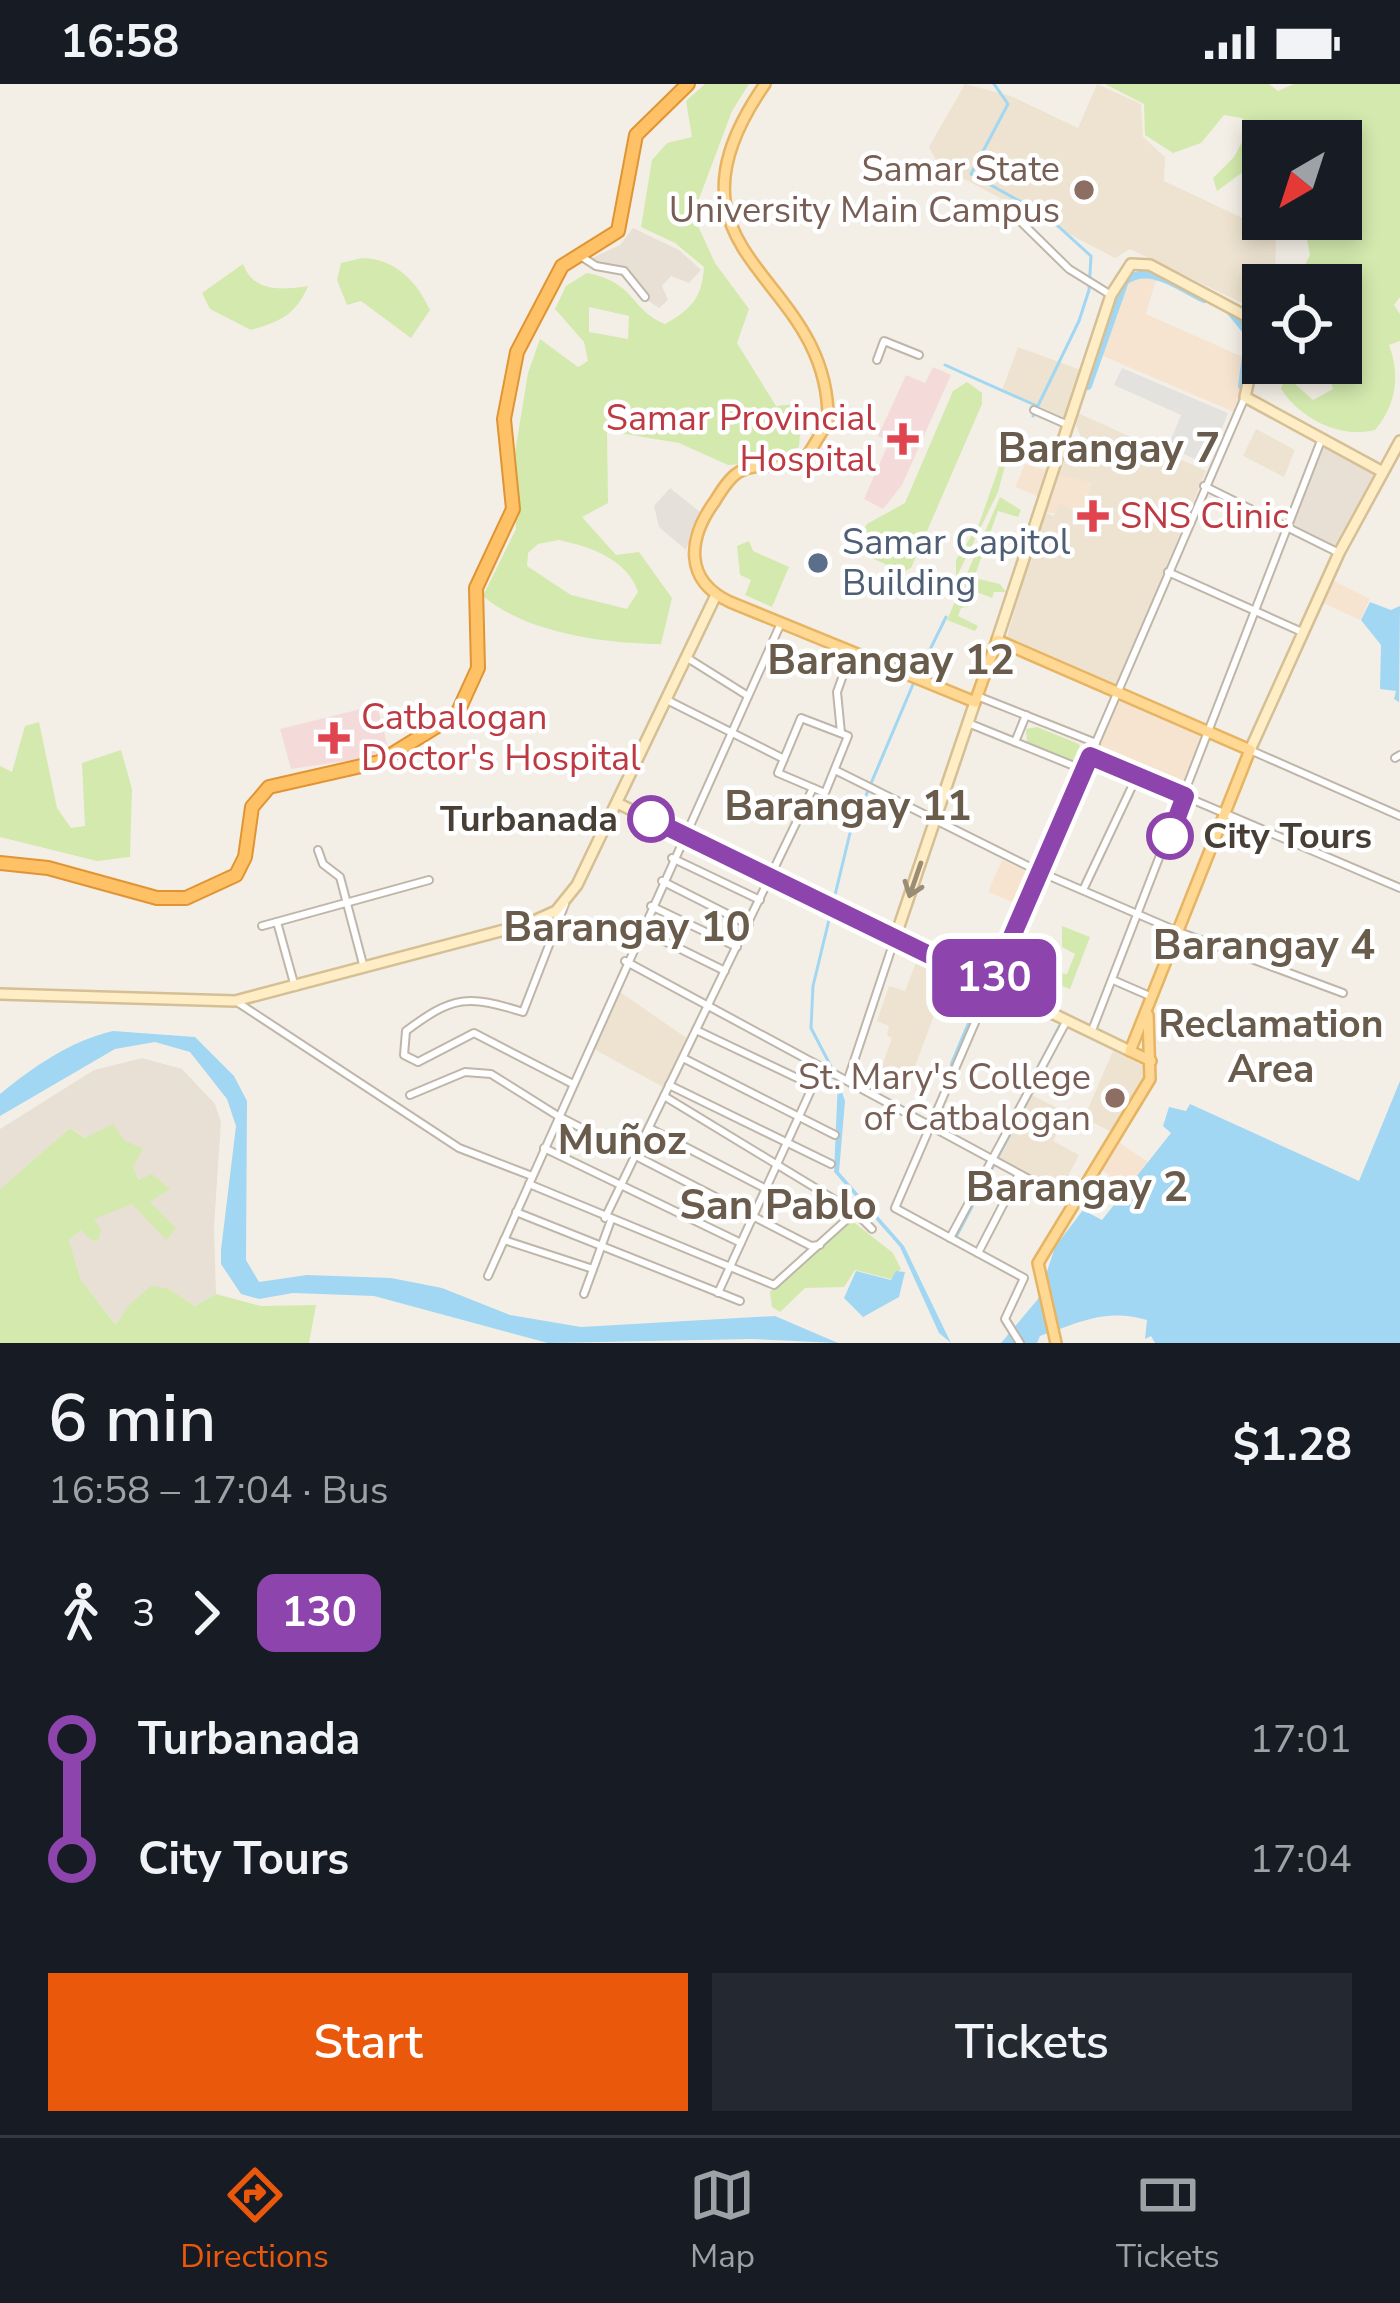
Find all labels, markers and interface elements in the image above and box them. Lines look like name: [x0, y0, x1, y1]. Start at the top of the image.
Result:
text: 16:58: [60, 12, 179, 73]
north arrow: [1242, 120, 1362, 240]
map controls: [1242, 120, 1362, 384]
place label: Samar State University Main Campus: [669, 145, 1060, 235]
marker: Samar State University Main Campus: [1071, 177, 1097, 203]
button: locate: [1242, 264, 1362, 384]
place label: Samar Provincial Hospital: [606, 394, 876, 484]
district label: Barangay 7: [998, 420, 1220, 477]
marker: Samar Provincial Hospital: [887, 423, 919, 455]
place label: SNS Clinic: [1120, 492, 1289, 541]
marker: SNS Clinic: [1077, 500, 1109, 532]
place label: Samar Capitol Building: [842, 518, 1071, 608]
marker: Samar Capitol Building: [805, 550, 831, 576]
district label: Barangay 12: [767, 632, 1015, 689]
place label: Catbalogan Doctor's Hospital: [361, 693, 641, 783]
marker: Catbalogan Doctor's Hospital: [318, 722, 350, 754]
district label: Barangay 11: [724, 778, 972, 835]
place label: Turbanada: [440, 795, 618, 844]
marker: Turbanada: [629, 797, 673, 841]
place label: City Tours: [1203, 812, 1372, 861]
marker: City Tours: [1148, 814, 1192, 858]
one-way arrow: [903, 861, 924, 898]
district label: Barangay 10: [503, 899, 751, 956]
district label: Barangay 4: [1153, 917, 1375, 974]
line badge: 130: [925, 939, 1063, 1017]
text: 130: [956, 949, 1032, 1006]
district label: Reclamation Area: [1158, 998, 1384, 1096]
place label: St. Mary's College of Catbalogan: [798, 1053, 1091, 1143]
marker: St. Mary's College of Catbalogan: [1102, 1085, 1128, 1111]
district label: Muñoz: [557, 1112, 687, 1169]
district label: Barangay 2: [966, 1159, 1188, 1216]
district label: San Pablo: [679, 1177, 877, 1234]
text: 6 min: [48, 1374, 216, 1464]
text: $1.28: [1233, 1415, 1352, 1476]
text: 16:58 – 17:04 · Bus: [48, 1464, 388, 1517]
icon: walk: [48, 1580, 114, 1646]
icon: forward: [173, 1580, 239, 1646]
text: 130: [281, 1584, 357, 1641]
text: 3: [132, 1587, 155, 1640]
text: Turbanada: [138, 1709, 360, 1770]
text: 17:01: [1250, 1713, 1352, 1766]
text: City Tours: [138, 1829, 349, 1890]
text: 17:04: [1250, 1833, 1352, 1886]
button: Start: [48, 1973, 688, 2111]
button: Tickets: [712, 1973, 1352, 2111]
tab: Directions: [180, 2162, 329, 2279]
tab: Map: [689, 2162, 755, 2279]
tab: Tickets: [1116, 2162, 1220, 2279]

